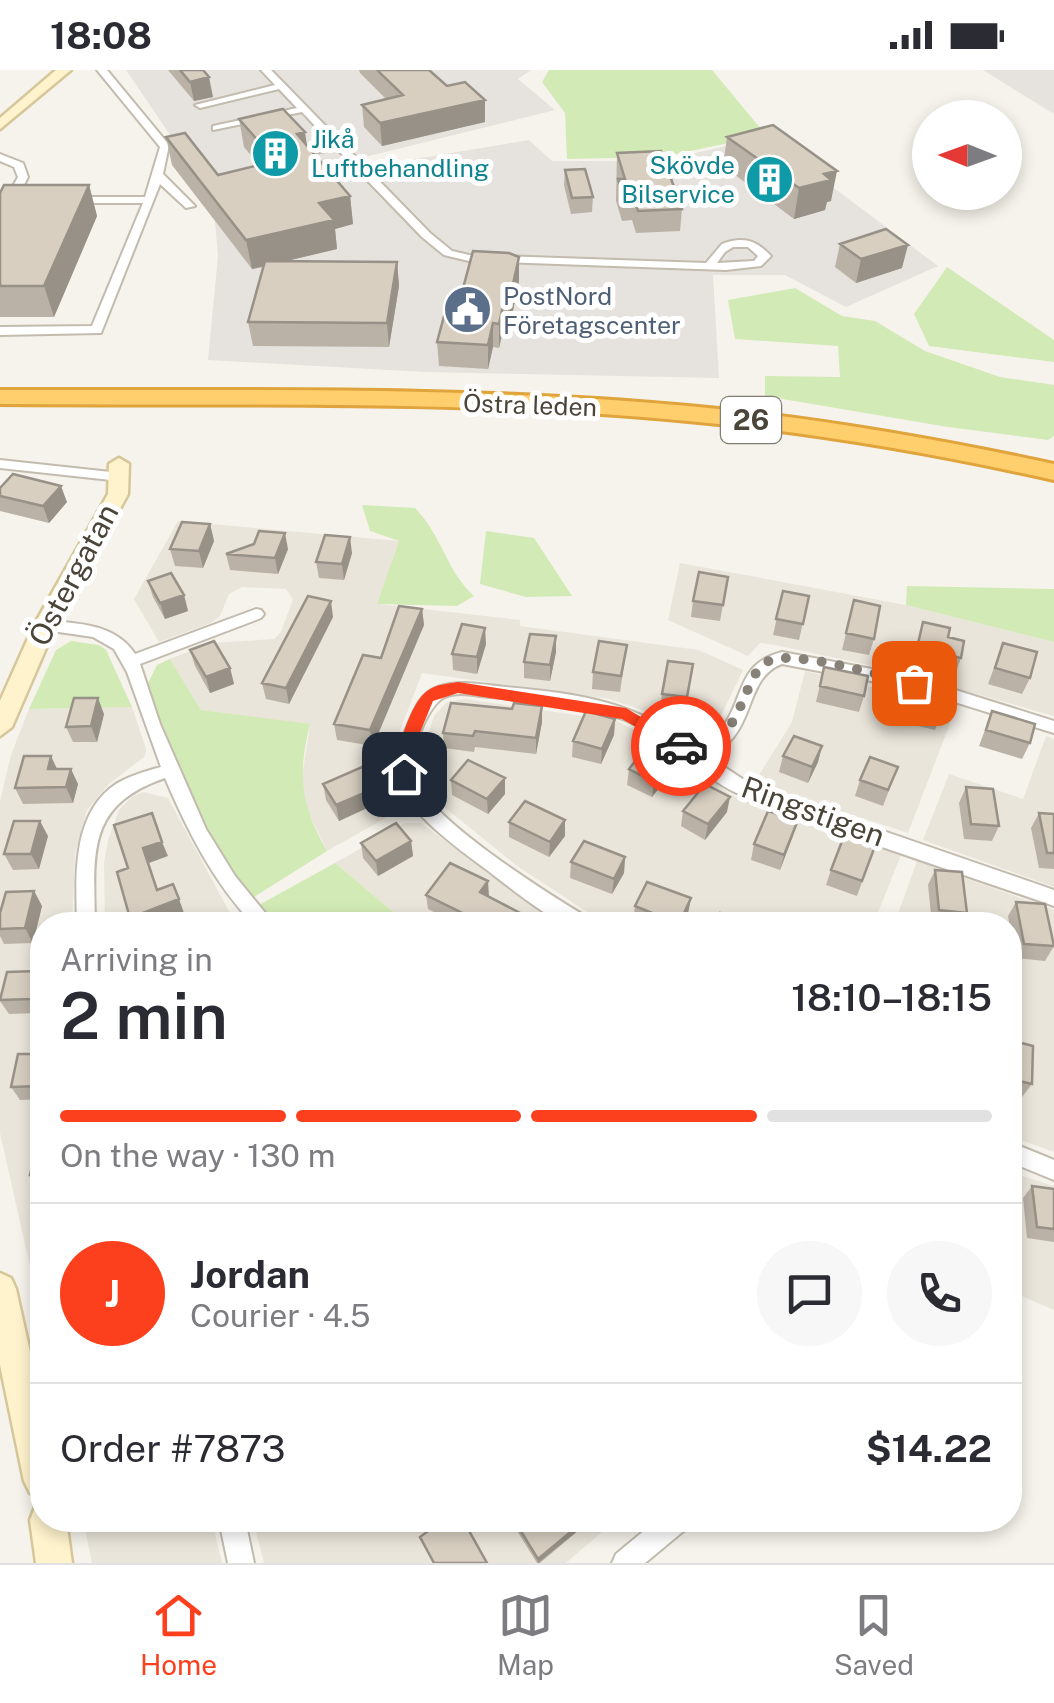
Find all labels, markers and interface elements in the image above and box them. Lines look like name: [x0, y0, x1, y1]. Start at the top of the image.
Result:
text: 18:08: [50, 13, 152, 58]
north arrow: [912, 100, 1022, 210]
map controls: [912, 100, 1022, 210]
place label: Jikå Luftbehandling: [311, 124, 489, 183]
building icon: Jikå Luftbehandling: [250, 127, 302, 179]
place label: Skövde Bilservice: [621, 150, 735, 209]
building icon: Skövde Bilservice: [744, 153, 796, 205]
place label: PostNord Företagscenter: [503, 281, 681, 340]
public building icon: PostNord Företagscenter: [442, 284, 494, 336]
street label: Östra leden: [462, 388, 598, 422]
road number: 26: [721, 397, 781, 443]
street label: Östergatan: [21, 497, 126, 652]
pin: [872, 641, 957, 726]
icon: bag: [887, 656, 942, 711]
courier: [631, 696, 731, 796]
icon: car: [654, 719, 709, 774]
pin: [362, 732, 447, 817]
icon: home: [377, 747, 432, 802]
street label: Ringstigen: [737, 769, 890, 854]
text: Arriving in: [60, 941, 213, 978]
text: 18:10–18:15: [791, 975, 992, 1020]
text: 2 min: [60, 977, 228, 1054]
text: On the way · 130 m: [60, 1137, 335, 1174]
button: chat: [757, 1241, 862, 1346]
button: phone: [887, 1241, 992, 1346]
text: Jordan: [190, 1252, 310, 1297]
text: J: [105, 1271, 120, 1316]
text: Courier · 4.5: [190, 1297, 370, 1334]
text: Order #7873: [60, 1426, 285, 1471]
text: $14.22: [866, 1426, 992, 1471]
tab: Home: [140, 1588, 217, 1681]
tab: Map: [497, 1588, 554, 1681]
tab: Saved: [834, 1588, 914, 1681]

